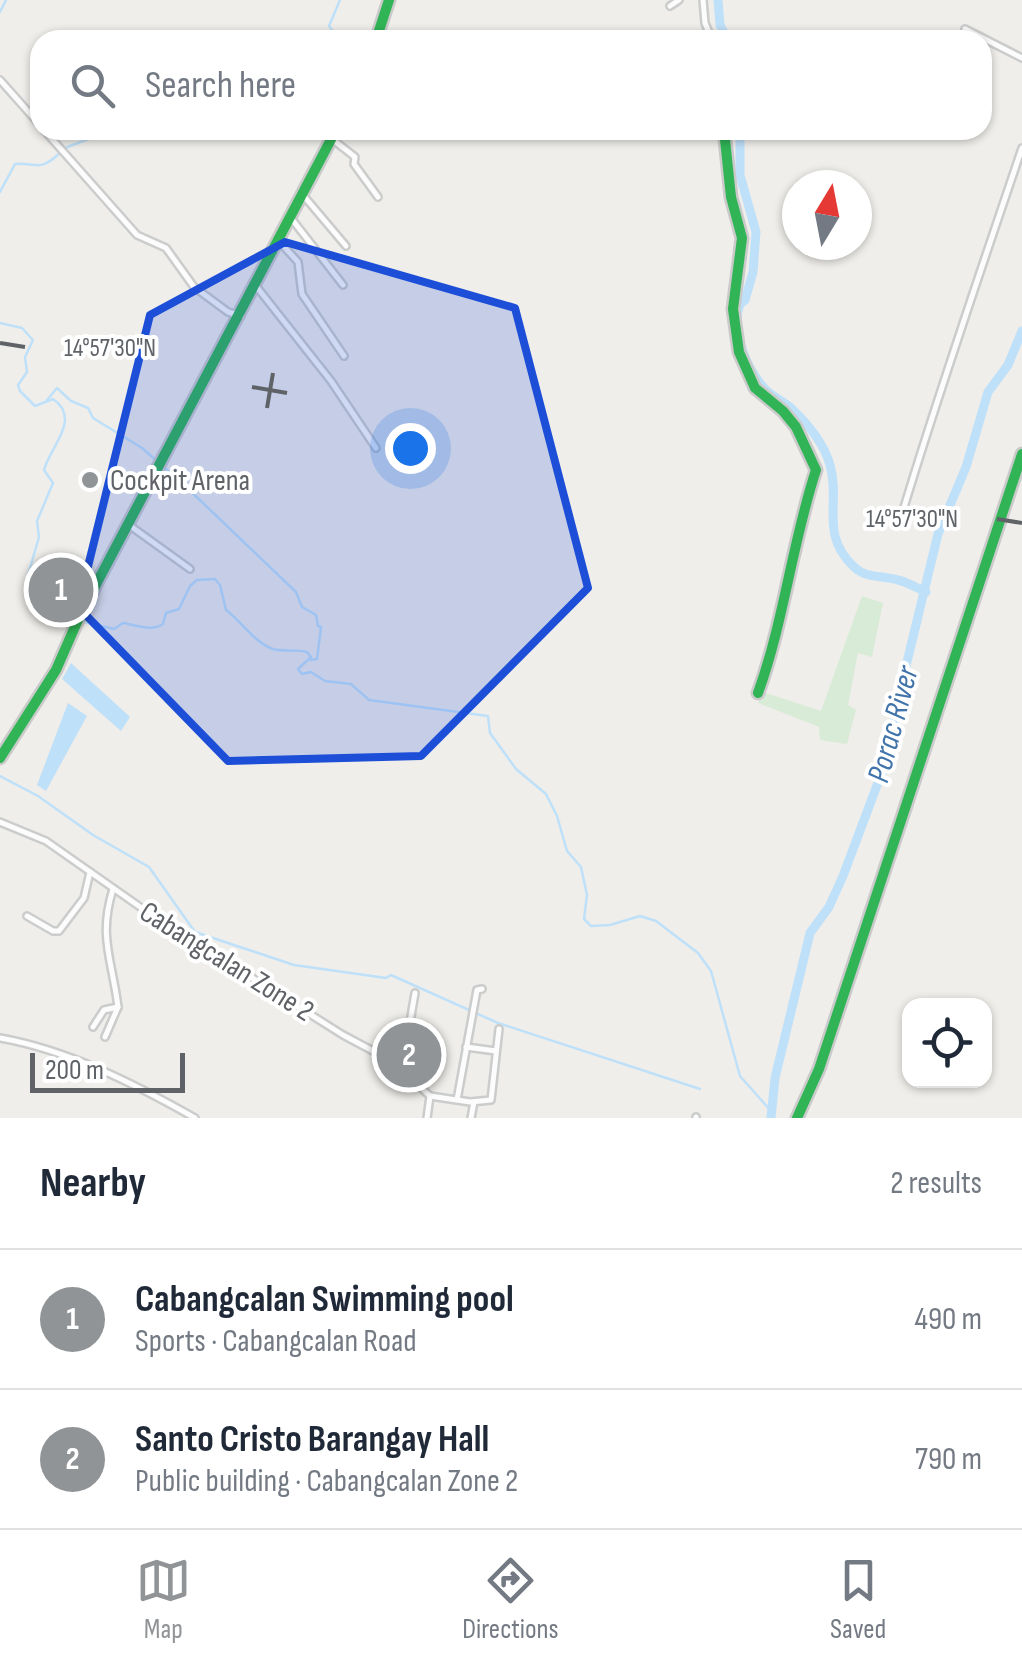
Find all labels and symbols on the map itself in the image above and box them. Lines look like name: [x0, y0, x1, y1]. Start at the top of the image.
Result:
north arrow: [782, 170, 872, 260]
text: 14°57'30"N: [64, 333, 156, 364]
your location: [385, 423, 436, 474]
place label: Cockpit Arena: [110, 463, 250, 499]
marker: Cockpit Arena: [79, 469, 101, 491]
text: 14°57'30"N: [866, 504, 958, 535]
pin: 1: [28, 552, 94, 628]
water label: Porac River: [859, 661, 928, 787]
street label: Cabangcalan Zone 2: [133, 894, 320, 1030]
pin: 2: [376, 1018, 442, 1092]
scale bar: [30, 1048, 185, 1092]

